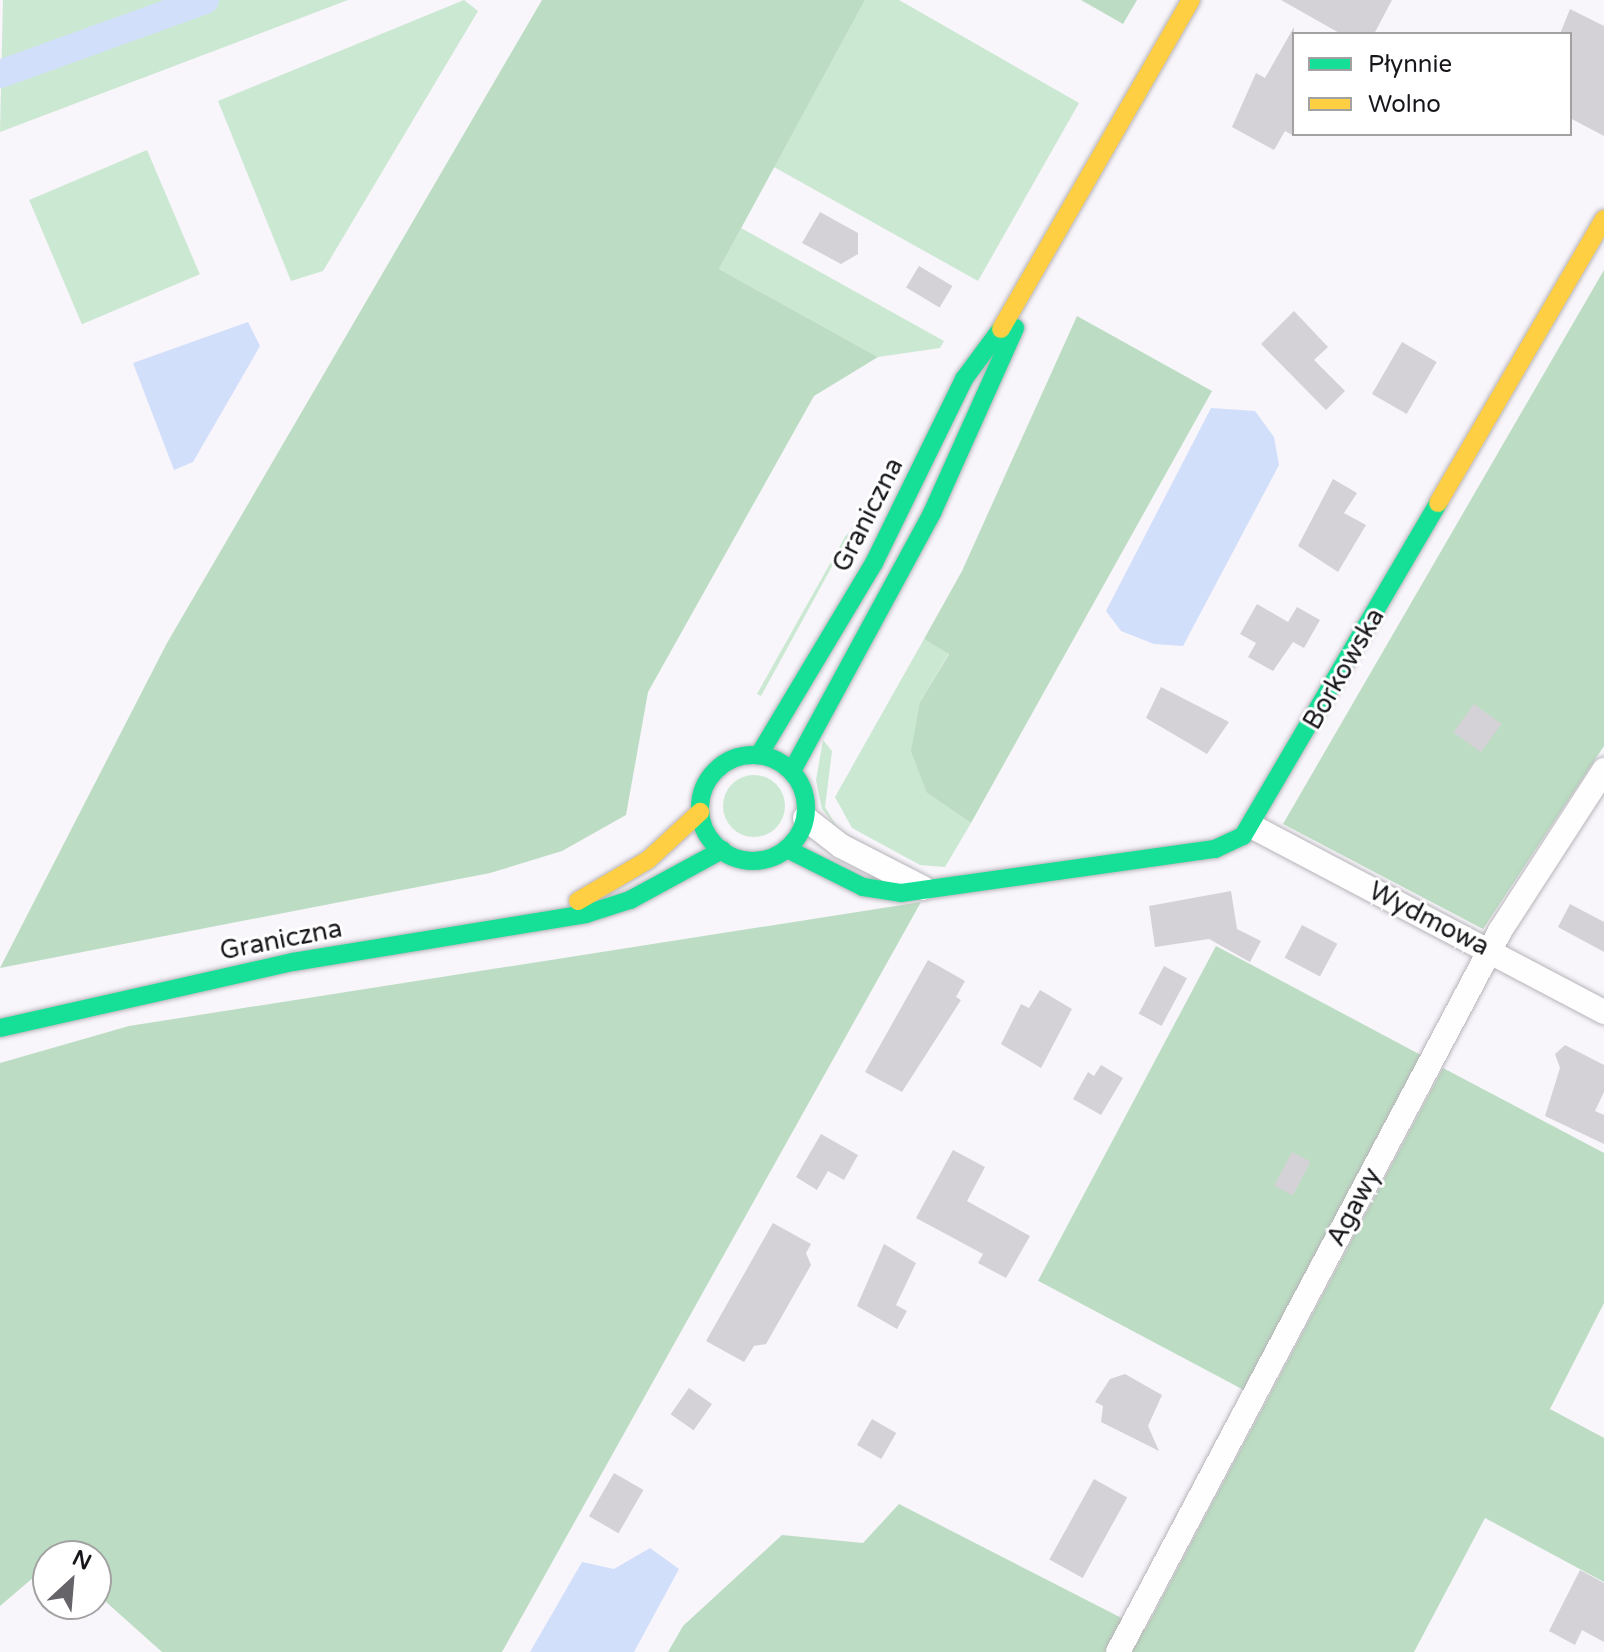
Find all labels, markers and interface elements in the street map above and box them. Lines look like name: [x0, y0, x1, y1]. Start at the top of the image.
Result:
legend: [1292, 32, 1572, 136]
text: Płynnie: [1368, 50, 1452, 79]
text: Wolno: [1368, 90, 1441, 119]
street label: Graniczna: [826, 453, 910, 577]
street label: Borkowska: [1297, 603, 1391, 735]
street label: Wydmowa: [1364, 875, 1494, 963]
street label: Graniczna: [217, 913, 345, 967]
street label: Agawy: [1320, 1162, 1388, 1252]
north arrow: [32, 1540, 112, 1620]
text: N: [68, 1545, 95, 1576]

